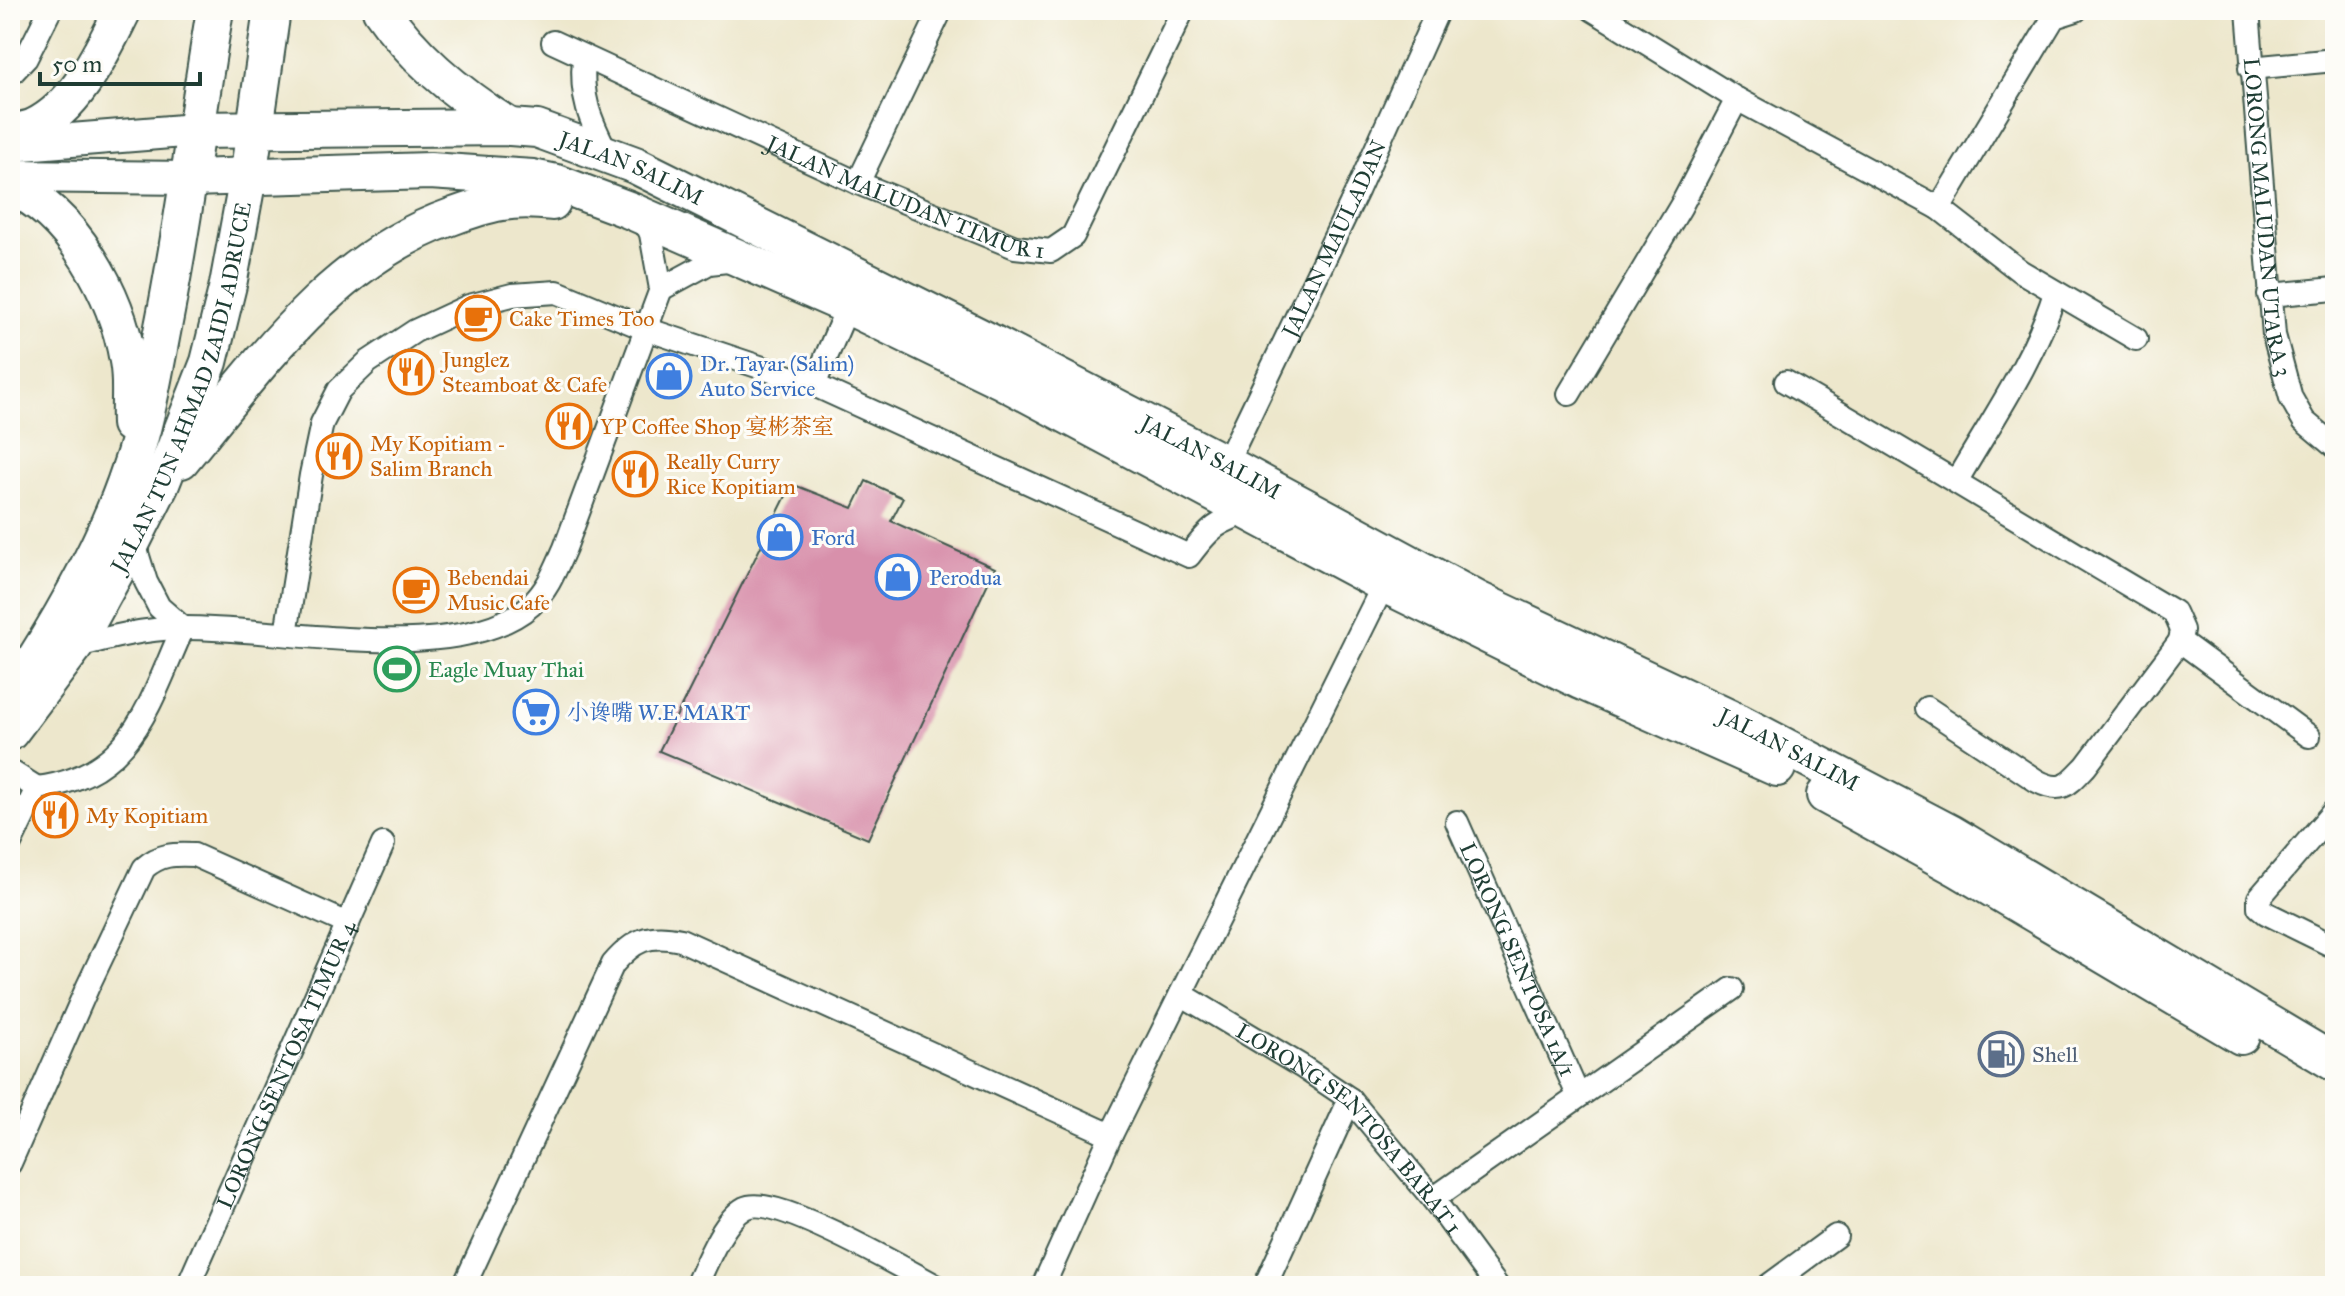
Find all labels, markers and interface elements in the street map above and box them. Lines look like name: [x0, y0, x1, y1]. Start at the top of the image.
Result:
scale bar: [40, 36, 200, 86]
text: 50 m: [52, 49, 102, 79]
street label: LORONG MALUDAN UTARA 3: [2238, 57, 2298, 379]
street label: JALAN SALIM: [554, 124, 708, 210]
street label: JALAN MALUDAN TIMUR 1: [761, 128, 1046, 264]
street label: JALAN MAULADAN: [1275, 135, 1392, 343]
street label: JALAN TUN AHMAD ZAIDI ADRUCE: [104, 199, 257, 579]
cafe icon: Cake Times Too: [454, 294, 502, 342]
place label: Cake Times Too: [509, 305, 654, 332]
place label: Junglez Steamboat & Cafe: [440, 346, 607, 398]
restaurant icon: Junglez Steamboat & Cafe: [387, 348, 435, 396]
place label: Dr. Tayar (Salim) Auto Service: [699, 350, 854, 402]
shop icon: Dr. Tayar (Salim) Auto Service: [645, 352, 693, 400]
restaurant icon: YP Coffee Shop 宴彬茶室: [545, 402, 593, 450]
street label: JALAN SALIM: [1134, 408, 1286, 505]
place label: YP Coffee Shop 宴彬茶室: [600, 413, 834, 440]
place label: My Kopitiam - Salim Branch: [370, 430, 506, 482]
restaurant icon: My Kopitiam - Salim Branch: [315, 432, 363, 480]
place label: Really Curry Rice Kopitiam: [666, 448, 796, 500]
restaurant icon: Really Curry Rice Kopitiam: [611, 450, 659, 498]
shop icon: Ford: [756, 513, 804, 561]
place label: Ford: [811, 524, 855, 551]
shop icon: Perodua: [874, 553, 922, 601]
place label: Bebendai Music Cafe: [447, 564, 550, 616]
place label: Perodua: [929, 564, 1002, 591]
cafe icon: Bebendai Music Cafe: [392, 566, 440, 614]
sports icon: Eagle Muay Thai: [373, 645, 421, 693]
place label: Eagle Muay Thai: [428, 656, 584, 683]
supermarket icon: 小谗嘴 W.E MART: [512, 688, 560, 736]
place label: 小谗嘴 W.E MART: [567, 699, 750, 726]
street label: JALAN SALIM: [1713, 701, 1864, 797]
restaurant icon: My Kopitiam: [31, 791, 79, 839]
place label: My Kopitiam: [86, 802, 209, 829]
street label: LORONG SENTOSA 1A/1: [1454, 838, 1581, 1080]
street label: LORONG SENTOSA TIMUR 4: [210, 916, 361, 1213]
street label: LORONG SENTOSA BARAT 1: [1231, 1017, 1468, 1239]
fuel station icon: Shell: [1977, 1030, 2025, 1078]
place label: Shell: [2032, 1041, 2078, 1068]

